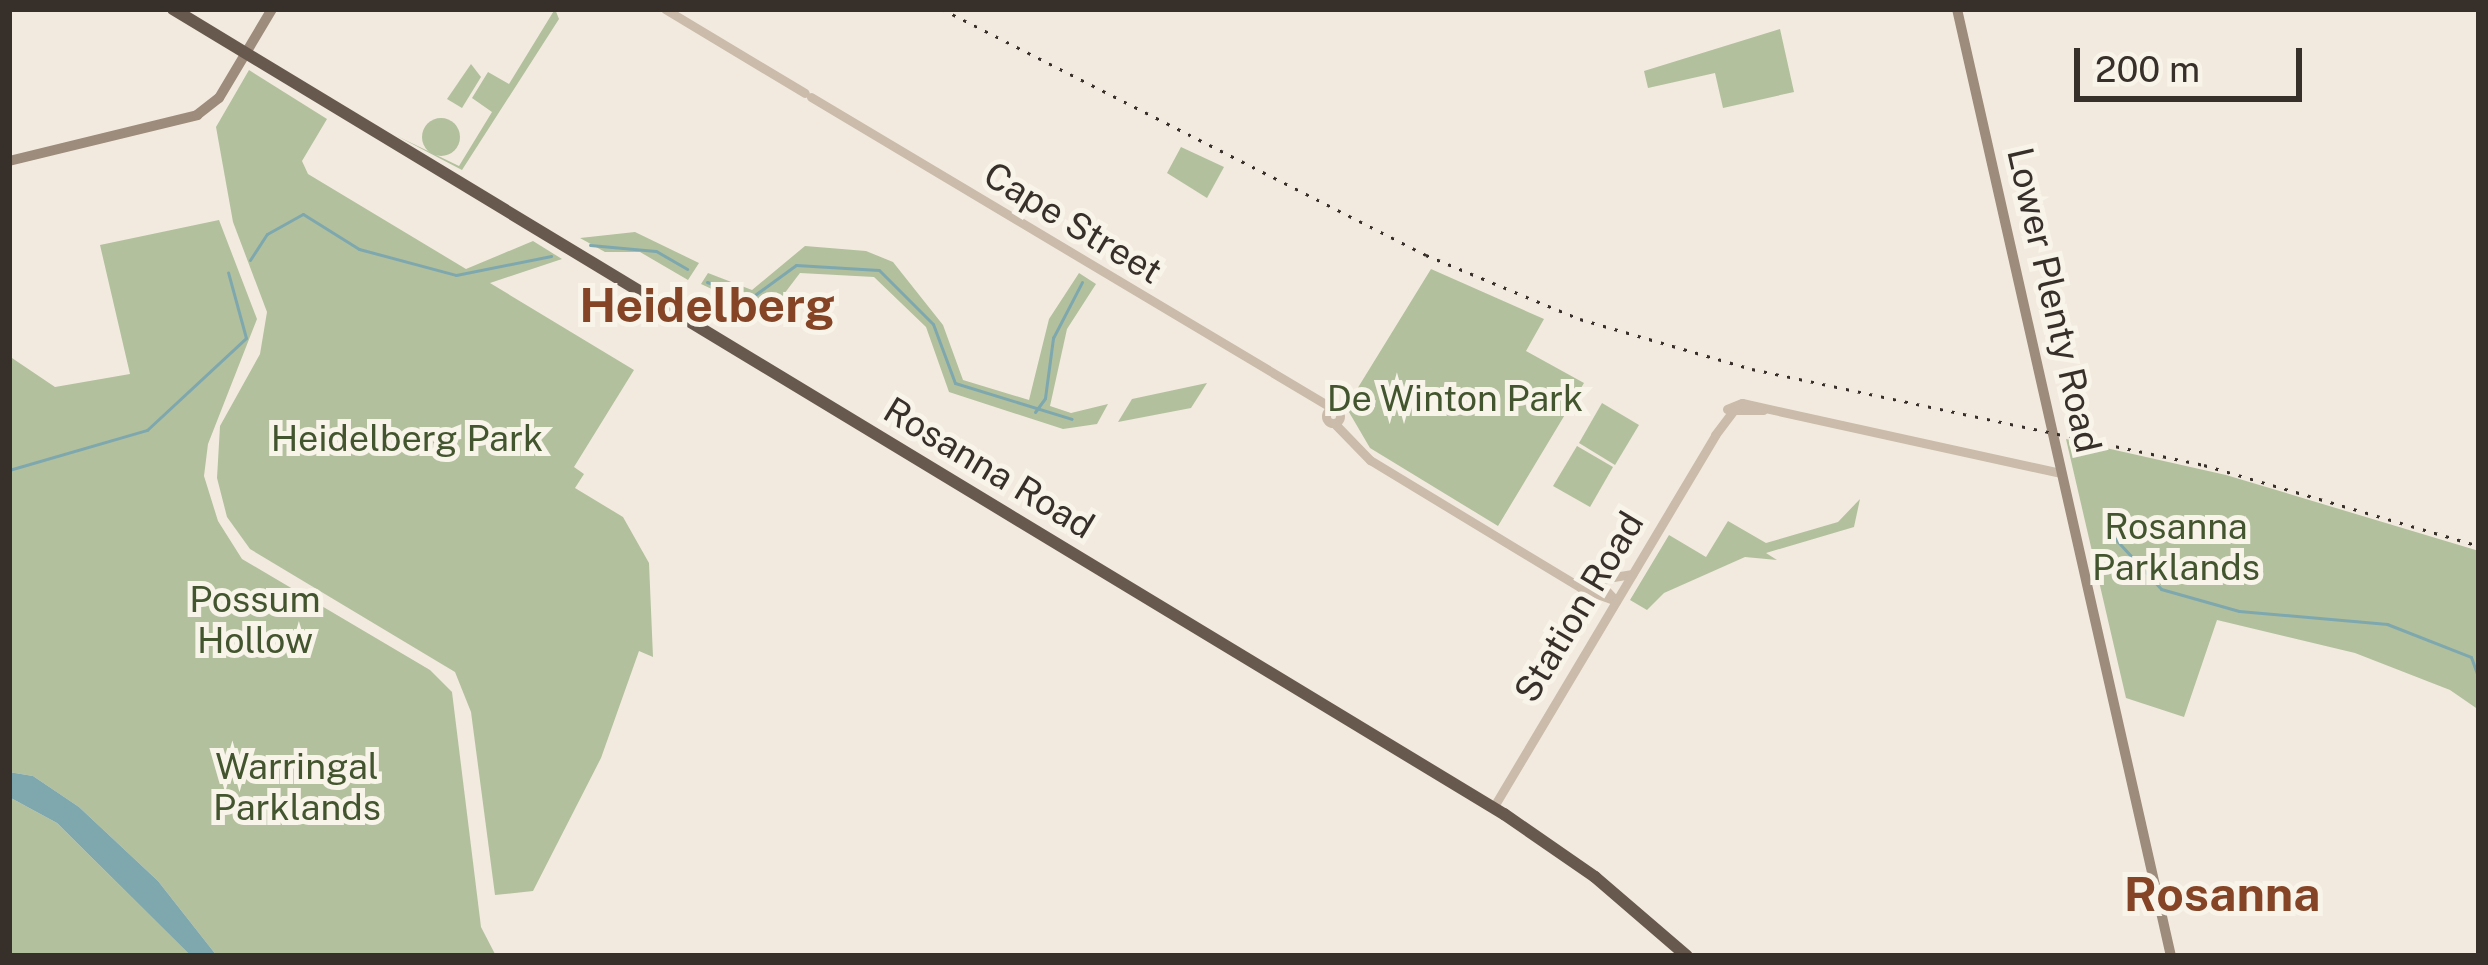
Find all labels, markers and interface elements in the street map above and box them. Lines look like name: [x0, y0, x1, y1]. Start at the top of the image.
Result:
scale bar: [2080, 24, 2308, 98]
text: 200 m: [2095, 48, 2200, 90]
street label: Lower Plenty Road: [1998, 143, 2110, 457]
street label: Cape Street: [976, 153, 1170, 293]
district label: Heidelberg: [579, 276, 835, 334]
park label: De Winton Park: [1326, 377, 1584, 421]
street label: Rosanna Road: [876, 388, 1102, 548]
park label: Heidelberg Park: [271, 417, 543, 461]
street label: Station Road: [1505, 504, 1653, 710]
park label: Rosanna Parklands: [2092, 504, 2260, 589]
park label: Possum Hollow: [189, 577, 321, 662]
park label: Warringal Parklands: [213, 744, 381, 829]
district label: Rosanna: [2124, 865, 2320, 923]

